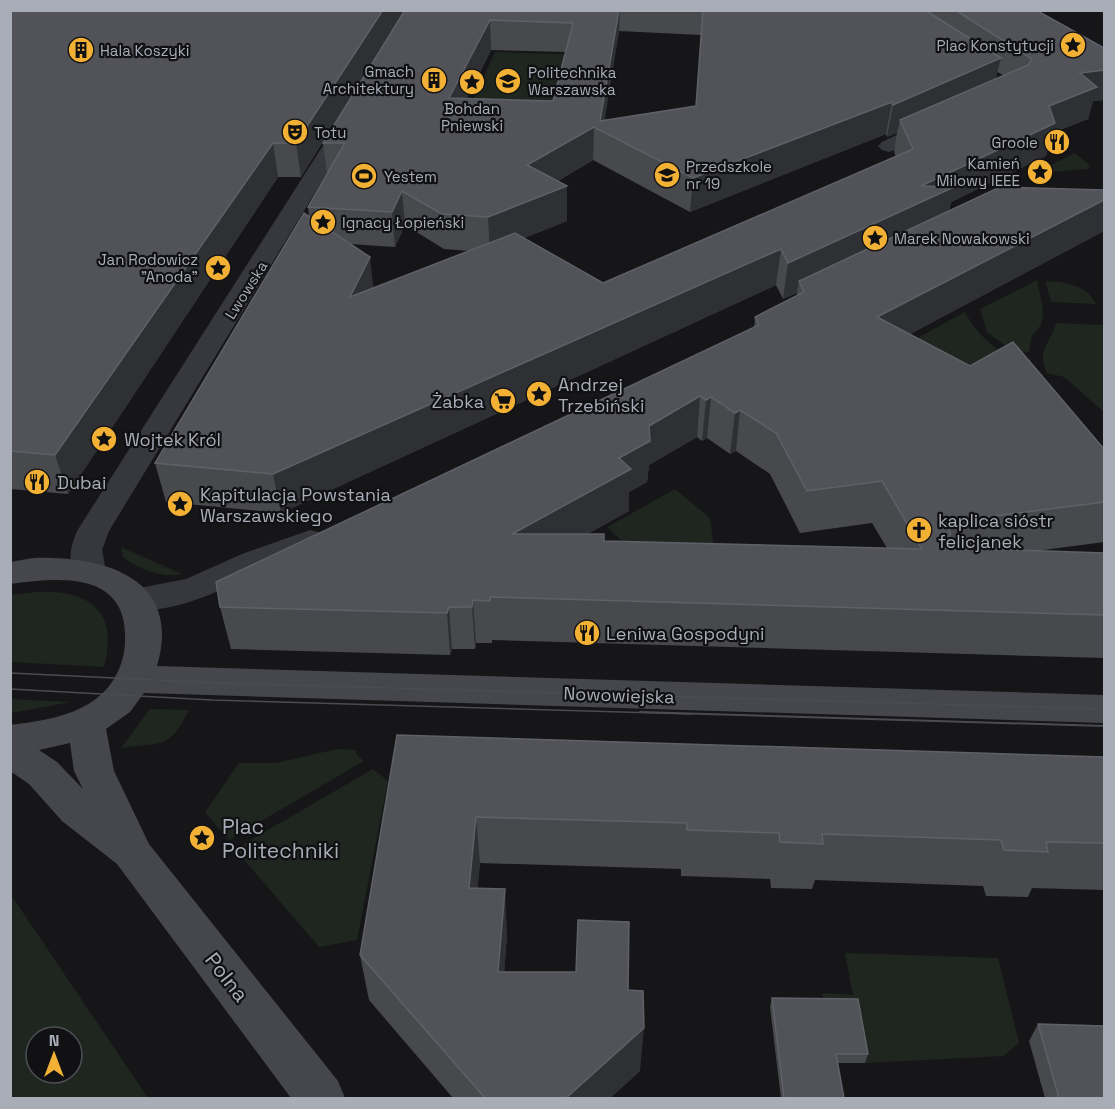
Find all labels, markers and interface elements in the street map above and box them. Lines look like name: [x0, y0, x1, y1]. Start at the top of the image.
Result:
place icon: Plac Konstytucji: [1058, 30, 1088, 60]
building icon: Hala Koszyki: [66, 35, 96, 65]
place label: Plac Konstytucji: [937, 36, 1054, 55]
place label: Hala Koszyki: [100, 41, 189, 60]
place label: Gmach Architektury: [323, 62, 414, 98]
place label: Politechnika Warszawska: [528, 63, 617, 99]
building icon: Gmach Architektury: [419, 65, 449, 95]
school or university icon: Politechnika Warszawska: [493, 66, 523, 96]
place icon: Bohdan Pniewski: [457, 67, 487, 97]
place label: Bohdan Pniewski: [441, 99, 503, 135]
theatre icon: Totu: [280, 117, 310, 147]
place label: Totu: [314, 123, 346, 142]
restaurant icon: Groole: [1042, 127, 1072, 157]
place label: Groole: [992, 133, 1038, 152]
place label: Kamień Milowy IEEE: [937, 154, 1020, 190]
place label: Przedszkole nr 19: [686, 157, 772, 193]
place icon: Kamień Milowy IEEE: [1025, 157, 1055, 187]
school or university icon: Przedszkole nr 19: [652, 160, 682, 190]
sports icon: Yestem: [349, 161, 379, 191]
place label: Yestem: [384, 167, 437, 186]
place icon: Ignacy Łopieński: [308, 207, 338, 237]
place label: Ignacy Łopieński: [342, 213, 464, 232]
place icon: Marek Nowakowski: [860, 223, 890, 253]
place label: Marek Nowakowski: [894, 229, 1030, 248]
place label: Jan Rodowicz "Anoda": [98, 250, 198, 286]
place icon: Jan Rodowicz "Anoda": [203, 253, 233, 283]
street label: Lwowska: [221, 257, 272, 323]
place label: Andrzej Trzebiński: [558, 373, 644, 417]
place icon: Andrzej Trzebiński: [524, 379, 554, 409]
supermarket icon: Żabka: [488, 386, 518, 416]
place label: Żabka: [432, 390, 484, 413]
place icon: Wojtek Król: [89, 424, 119, 454]
place label: Wojtek Król: [124, 428, 221, 451]
restaurant icon: Dubai: [22, 467, 52, 497]
place label: Dubai: [57, 471, 106, 494]
place label: Kapitulacja Powstania Warszawskiego: [200, 483, 391, 527]
place icon: Kapitulacja Powstania Warszawskiego: [165, 489, 195, 519]
place label: kaplica sióstr felicjanek: [938, 509, 1054, 553]
church icon: kaplica sióstr felicjanek: [904, 515, 934, 545]
restaurant icon: Leniwa Gospodyni: [572, 618, 602, 648]
place label: Leniwa Gospodyni: [606, 622, 764, 645]
street label: Nowowiejska: [563, 682, 675, 708]
place label: Plac Politechniki: [222, 813, 339, 864]
place icon: Plac Politechniki: [187, 823, 217, 853]
street label: Polna: [199, 947, 255, 1007]
north arrow: [24, 1025, 84, 1085]
text: N: [49, 1030, 59, 1051]

